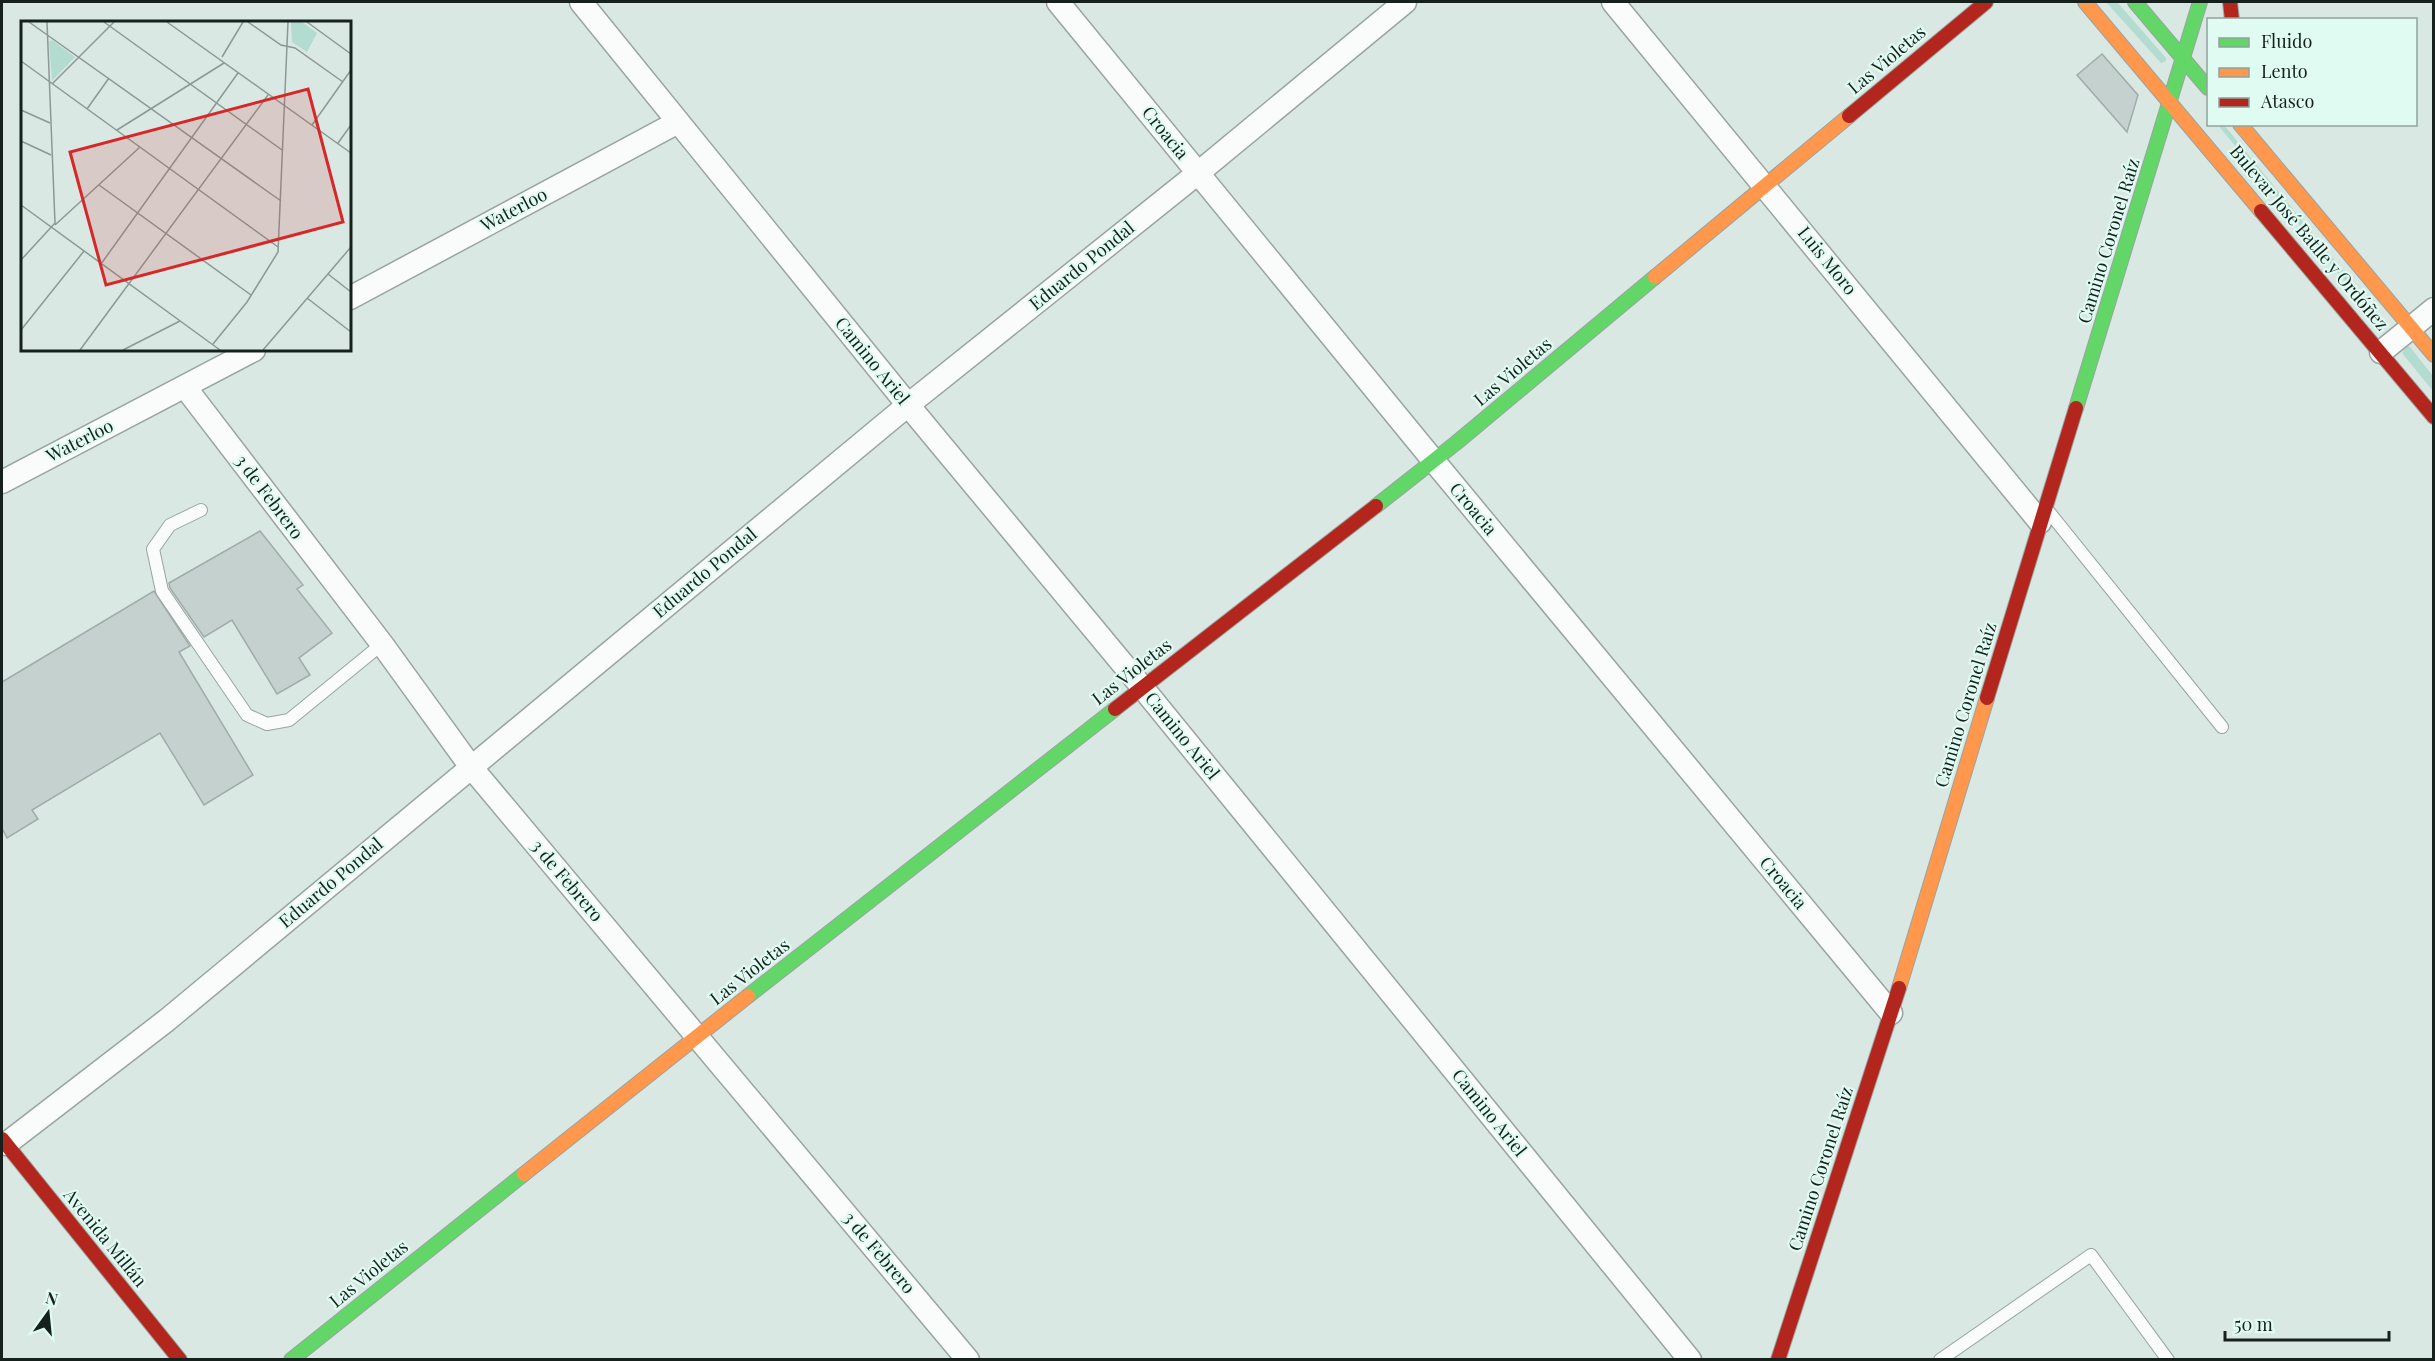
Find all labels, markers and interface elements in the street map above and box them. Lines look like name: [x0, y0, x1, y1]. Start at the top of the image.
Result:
legend: [2207, 18, 2417, 126]
street label: Las Violetas: [1842, 20, 1930, 99]
inset map: [21, 21, 351, 351]
text: Fluido: [2261, 29, 2312, 53]
text: Lento: [2261, 59, 2308, 83]
text: Atasco: [2260, 89, 2314, 113]
street label: Croacia: [1137, 101, 1195, 164]
street label: Bulevar José Batlle y Ordóñez: [2225, 140, 2395, 335]
street label: Camino Coronel Raíz: [2072, 155, 2145, 326]
street label: Waterloo: [475, 182, 551, 237]
street label: Eduardo Pondal: [1024, 215, 1139, 315]
street label: Luis Moro: [1793, 221, 1863, 300]
street label: Camino Ariel: [830, 312, 915, 409]
street label: Las Violetas: [1468, 332, 1556, 411]
street label: Waterloo: [41, 413, 117, 468]
street label: 3 de Febrero: [230, 449, 310, 544]
street label: Croacia: [1445, 477, 1503, 540]
street label: Eduardo Pondal: [647, 522, 761, 623]
street label: Camino Coronel Raíz: [1929, 619, 2002, 790]
street label: Las Violetas: [1087, 633, 1176, 710]
street label: Camino Ariel: [1140, 687, 1225, 784]
street label: Eduardo Pondal: [273, 832, 387, 933]
street label: 3 de Febrero: [526, 834, 609, 926]
street label: Croacia: [1755, 851, 1813, 914]
street label: Las Violetas: [705, 933, 794, 1010]
street label: Camino Ariel: [1447, 1064, 1532, 1161]
street label: Camino Coronel Raíz: [1782, 1083, 1858, 1254]
street label: Avenida Millán: [58, 1183, 153, 1292]
street label: 3 de Febrero: [838, 1206, 921, 1298]
street label: Las Violetas: [324, 1234, 413, 1312]
north arrow: [18, 1283, 78, 1343]
text: N: [44, 1286, 61, 1310]
scale bar: [2225, 1304, 2388, 1342]
text: 50 m: [2234, 1312, 2273, 1336]

